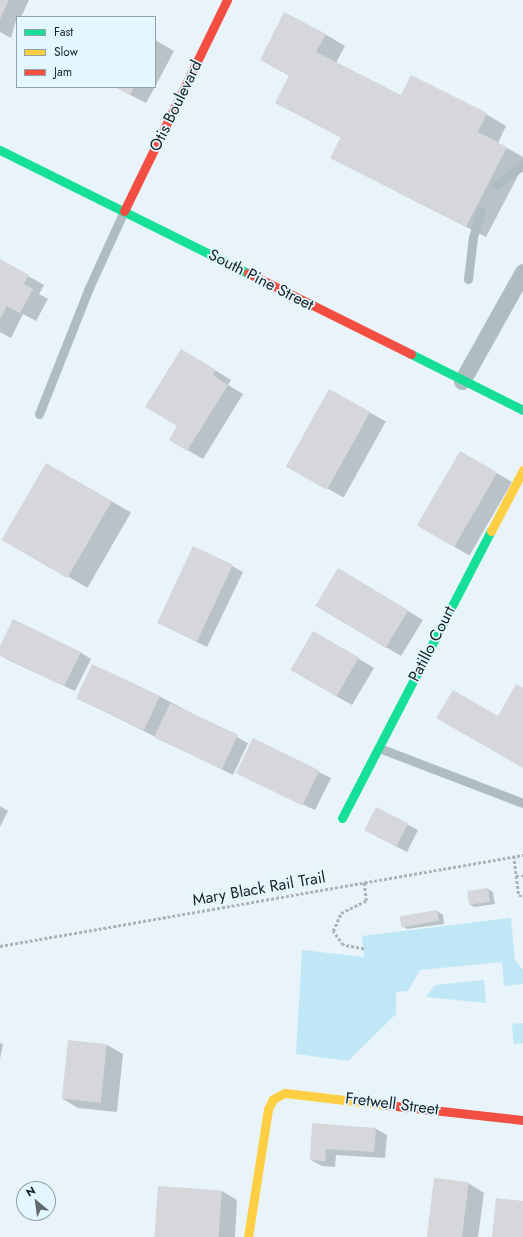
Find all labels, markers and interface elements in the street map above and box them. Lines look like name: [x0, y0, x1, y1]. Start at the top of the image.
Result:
legend: [16, 16, 156, 88]
text: Fast: [54, 23, 73, 41]
text: Slow: [54, 43, 78, 61]
street label: Otis Boulevard: [146, 57, 206, 155]
text: Jam: [54, 63, 72, 81]
street label: South Pine Street: [205, 245, 317, 315]
street label: Patillo Court: [405, 603, 459, 685]
street label: Mary Black Rail Trail: [191, 868, 327, 910]
street label: Fretwell Street: [344, 1089, 440, 1119]
north arrow: [16, 1181, 56, 1221]
text: N: [23, 1182, 38, 1200]

